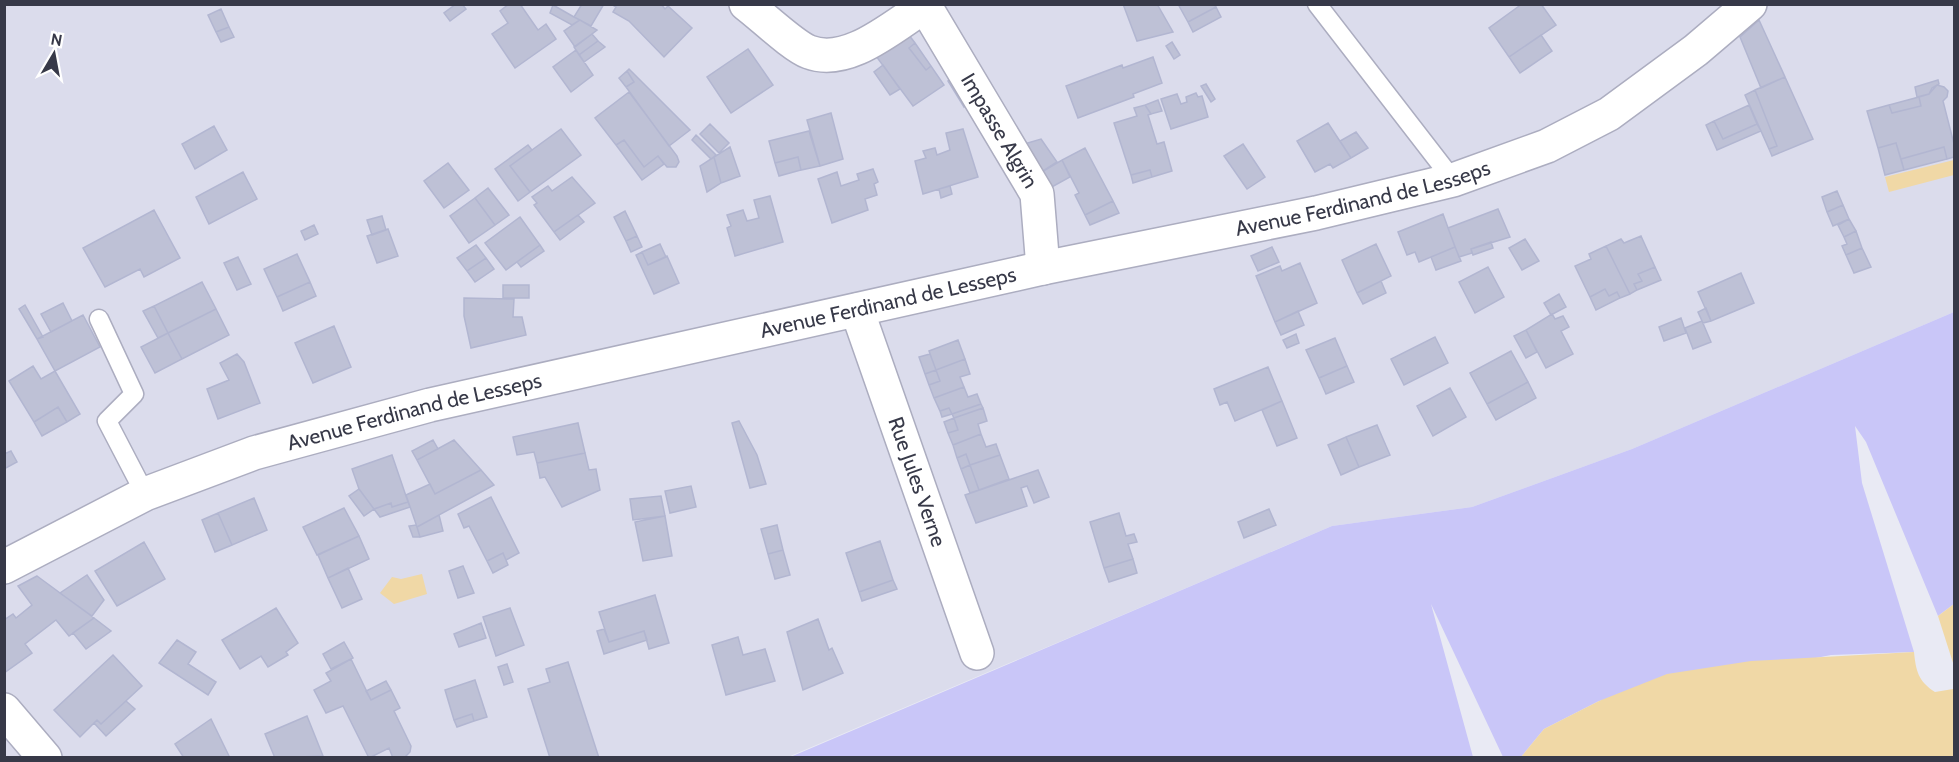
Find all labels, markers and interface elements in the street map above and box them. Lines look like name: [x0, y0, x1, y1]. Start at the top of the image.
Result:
north arrow: [24, 24, 84, 84]
text: N: [49, 29, 64, 50]
street label: Impasse Algrin: [956, 68, 1044, 192]
street label: Avenue Ferdinand de Lesseps: [1233, 155, 1494, 241]
street label: Avenue Ferdinand de Lesseps: [758, 261, 1019, 343]
street label: Avenue Ferdinand de Lesseps: [284, 367, 544, 455]
street label: Rue Jules Verne: [883, 413, 952, 550]

